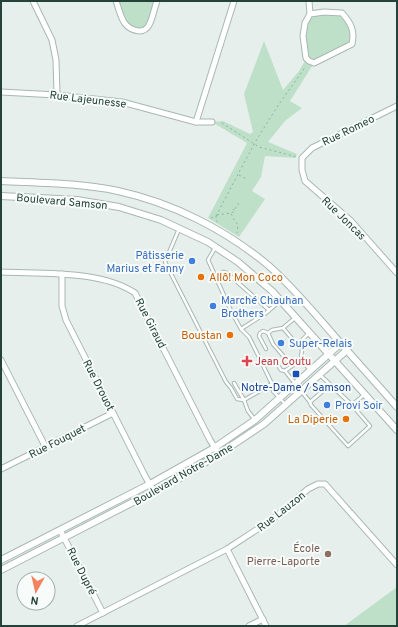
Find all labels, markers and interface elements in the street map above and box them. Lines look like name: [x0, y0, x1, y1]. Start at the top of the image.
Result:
street label: Rue Lajeunesse: [49, 88, 127, 112]
street label: Rue Romeo: [320, 112, 377, 150]
street label: Boulevard Samson: [16, 191, 108, 213]
street label: Rue Joncas: [318, 194, 369, 243]
place label: Pâtisserie Marius et Fanny: [106, 249, 184, 276]
marker: Pâtisserie Marius et Fanny: [187, 256, 197, 266]
place label: Allô! Mon Coco: [209, 271, 283, 285]
marker: Allô! Mon Coco: [196, 272, 206, 282]
place label: Marché Chauhan Brothers: [221, 294, 304, 321]
street label: Rue Giraud: [132, 296, 169, 351]
marker: Marché Chauhan Brothers: [208, 301, 218, 311]
place label: Boustan: [181, 329, 222, 343]
marker: Boustan: [225, 330, 235, 340]
place label: Super-Relais: [289, 337, 352, 351]
marker: Super-Relais: [276, 338, 286, 348]
place label: Jean Coutu: [255, 355, 311, 369]
marker: Jean Coutu: [242, 356, 252, 366]
street label: Rue Drouot: [79, 357, 117, 413]
marker: Notre-Dame / Samson: [291, 369, 301, 379]
place label: Notre-Dame / Samson: [241, 381, 351, 395]
place label: Provi Soir: [335, 399, 383, 413]
marker: Provi Soir: [322, 400, 332, 410]
place label: La Diperie: [288, 413, 338, 427]
marker: La Diperie: [341, 414, 351, 424]
street label: Rue Fouquet: [27, 422, 88, 462]
street label: Boulevard Notre-Dame: [131, 441, 236, 509]
street label: Rue Lauzon: [255, 489, 309, 535]
place label: École Pierre-Laporte: [247, 541, 320, 569]
street label: Rue Dupré: [63, 545, 99, 598]
marker: École Pierre-Laporte: [323, 549, 333, 559]
north arrow: [16, 571, 56, 611]
text: N: [30, 592, 40, 607]

